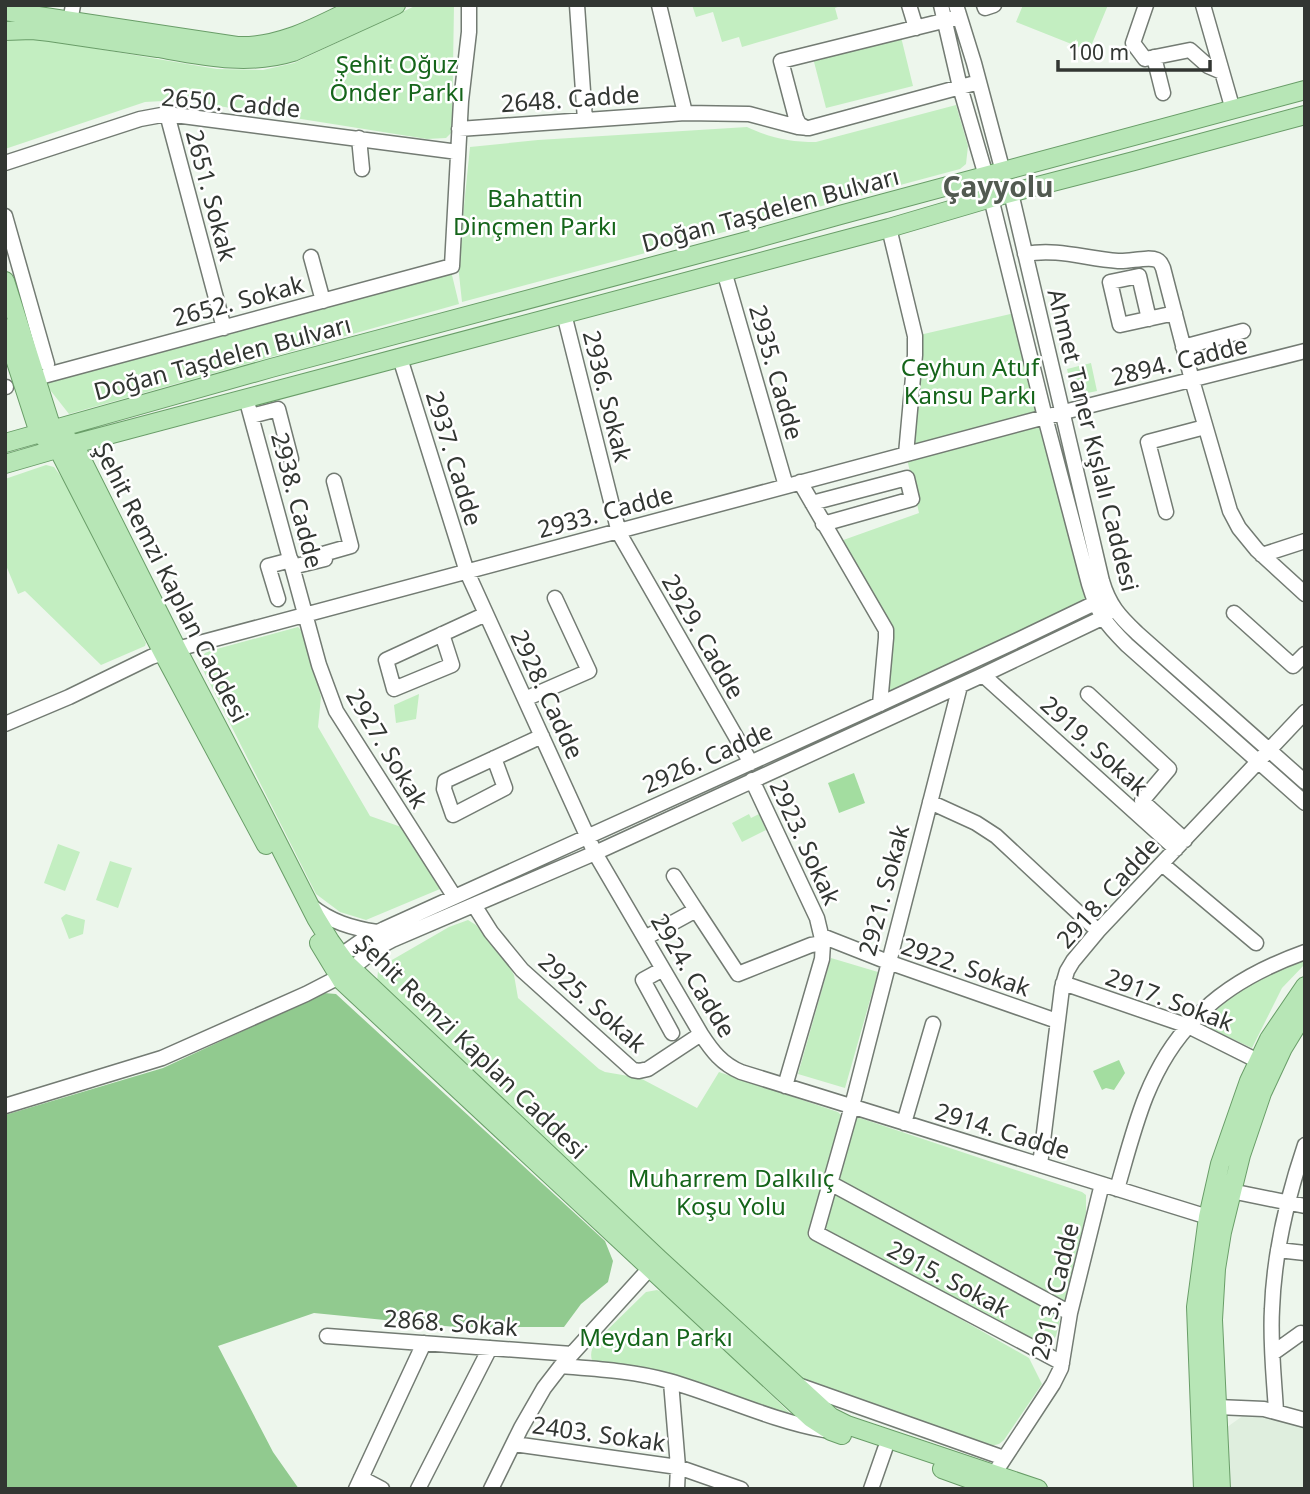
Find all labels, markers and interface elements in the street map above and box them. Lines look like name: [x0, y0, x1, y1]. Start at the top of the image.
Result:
scale bar: [1058, 28, 1210, 72]
text: 100 m: [1068, 38, 1129, 66]
park label: Şehit Oğuz Önder Parkı: [330, 47, 464, 108]
street label: 2648. Cadde: [499, 77, 641, 119]
street label: 2650. Cadde: [160, 79, 302, 125]
street label: 2651. Sokak: [179, 126, 245, 264]
street label: Doğan Taşdelen Bulvarı: [638, 159, 902, 259]
district label: Çayyolu: [943, 167, 1053, 205]
park label: Bahattin Dinçmen Parkı: [453, 181, 617, 242]
street label: 2652. Sokak: [169, 267, 307, 333]
street label: Ahmet Taner Kışlalı Caddesi: [1040, 285, 1148, 595]
street label: 2935. Cadde: [742, 301, 812, 443]
street label: Doğan Taşdelen Bulvarı: [90, 307, 354, 407]
street label: 2936. Sokak: [576, 327, 640, 465]
street label: 2894. Cadde: [1107, 327, 1251, 393]
park label: Ceyhun Atuf Kansu Parkı: [901, 350, 1041, 411]
street label: 2937. Cadde: [419, 387, 491, 529]
street label: 2938. Cadde: [264, 428, 332, 572]
street label: Şehit Remzi Kaplan Caddesi: [87, 436, 257, 728]
street label: 2933. Cadde: [533, 477, 677, 545]
street label: 2929. Cadde: [655, 567, 753, 705]
street label: 2928. Cadde: [504, 624, 592, 764]
street label: 2927. Sokak: [339, 682, 437, 814]
street label: 2919. Sokak: [1034, 688, 1156, 802]
street label: 2926. Cadde: [637, 714, 777, 800]
street label: 2923. Sokak: [763, 774, 849, 910]
street label: 2921. Sokak: [850, 821, 916, 959]
street label: 2918. Cadde: [1048, 829, 1166, 955]
street label: 2924. Cadde: [644, 907, 744, 1043]
street label: Şehit Remzi Kaplan Caddesi: [349, 926, 595, 1166]
street label: 2922. Sokak: [897, 929, 1035, 1004]
street label: 2925. Sokak: [532, 945, 654, 1059]
street label: 2917. Sokak: [1101, 960, 1239, 1039]
street label: 2914. Cadde: [932, 1094, 1074, 1166]
park label: Muharrem Dalkılıç Koşu Yolu: [628, 1161, 834, 1222]
street label: 2913. Cadde: [1022, 1219, 1086, 1363]
street label: 2915. Sokak: [882, 1232, 1016, 1324]
street label: 2868. Sokak: [383, 1301, 519, 1343]
park label: Meydan Parkı: [579, 1320, 733, 1353]
street label: 2403. Sokak: [530, 1407, 668, 1459]

